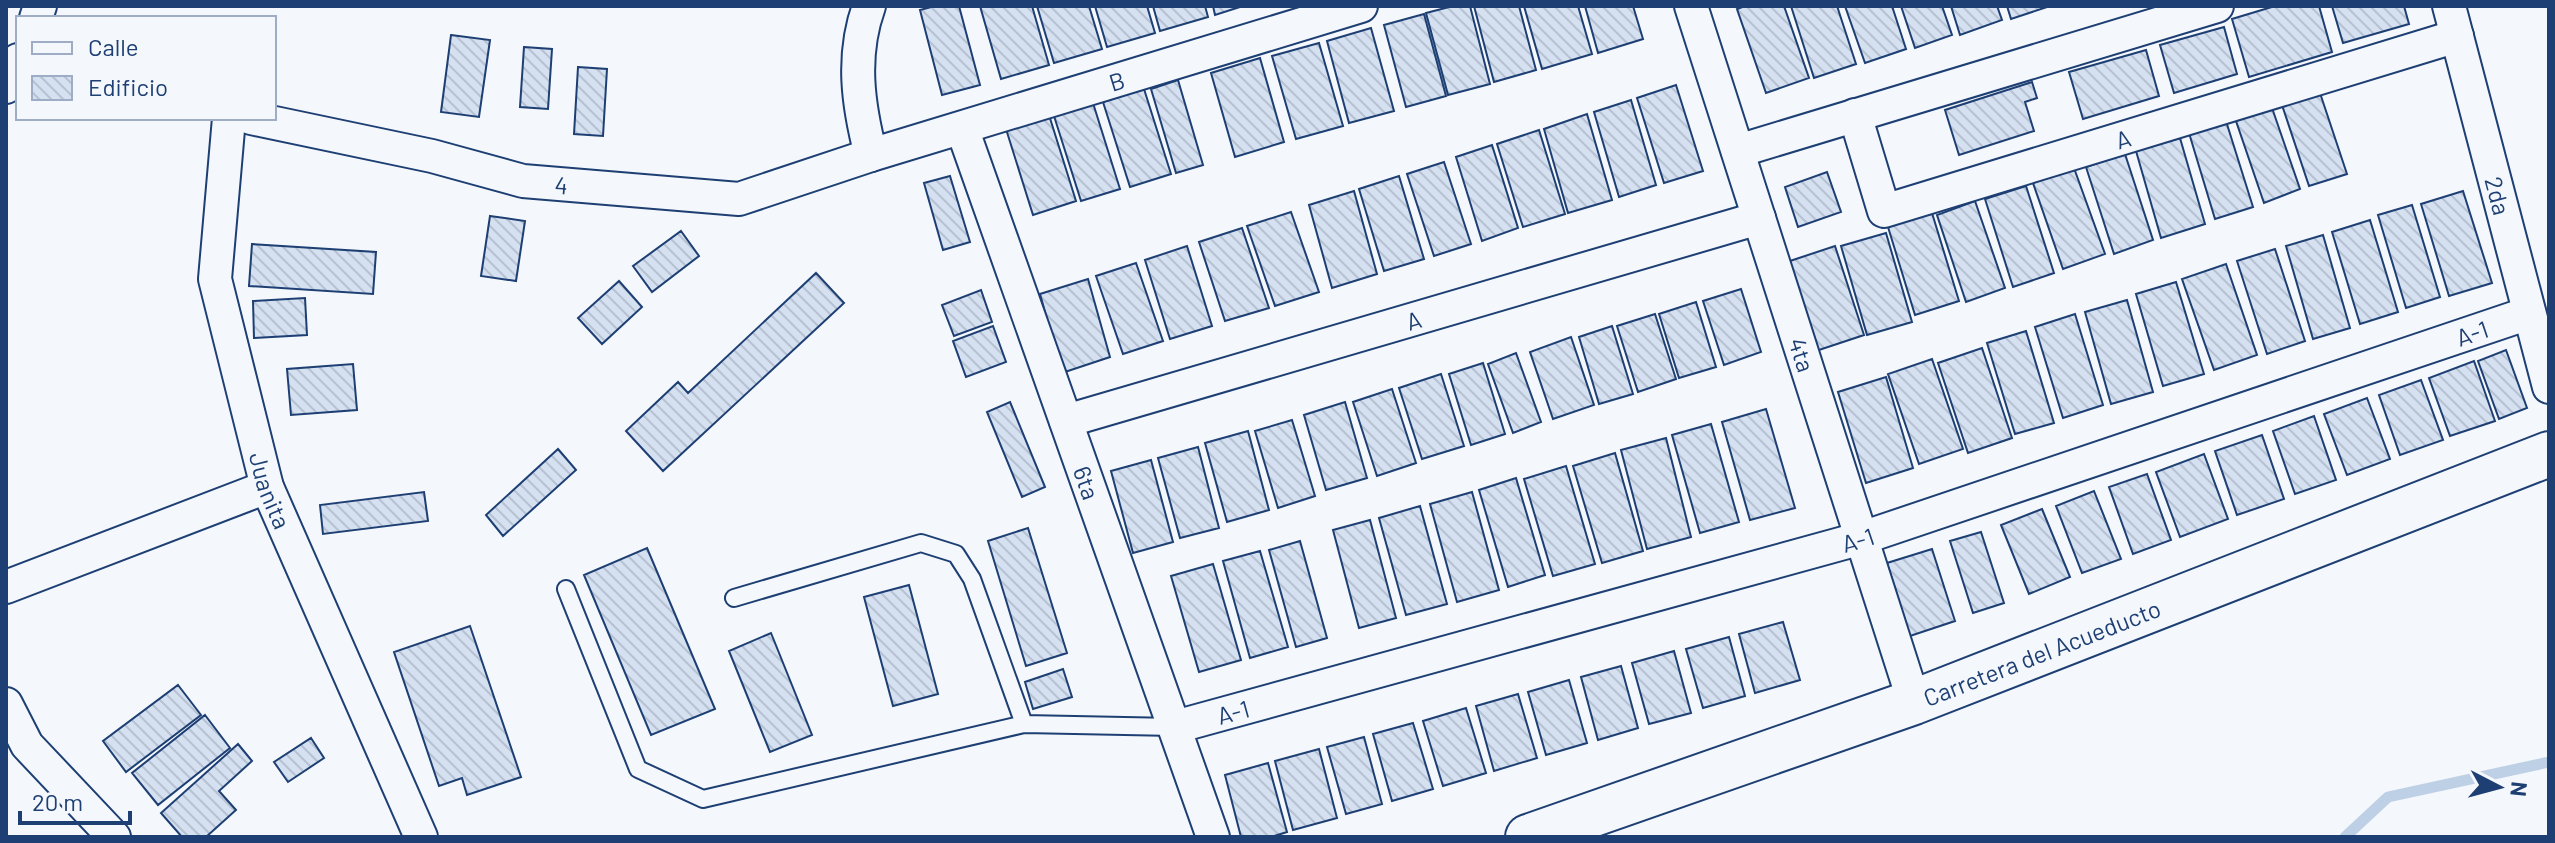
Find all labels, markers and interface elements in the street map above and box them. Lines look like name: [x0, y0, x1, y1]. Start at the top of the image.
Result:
legend: [16, 16, 276, 120]
text: Calle: [88, 32, 139, 61]
street label: B: [1105, 64, 1128, 96]
text: Edificio: [88, 72, 168, 101]
street label: A: [2112, 122, 2134, 154]
street label: 4: [554, 169, 569, 199]
street label: 2da: [2480, 173, 2518, 218]
street label: A: [1402, 303, 1424, 335]
street label: A-1: [2452, 313, 2492, 351]
street label: 4ta: [1784, 334, 1822, 375]
street label: Juanita: [244, 449, 298, 533]
street label: 6ta: [1068, 462, 1107, 503]
street label: A-1: [1838, 521, 1878, 557]
street label: Carretera del Acueducto: [1919, 593, 2164, 712]
street label: A-1: [1214, 693, 1252, 729]
north arrow: [2459, 747, 2539, 827]
scale bar: [20, 775, 130, 825]
text: N: [2506, 781, 2534, 798]
text: 20 m: [32, 787, 83, 816]

